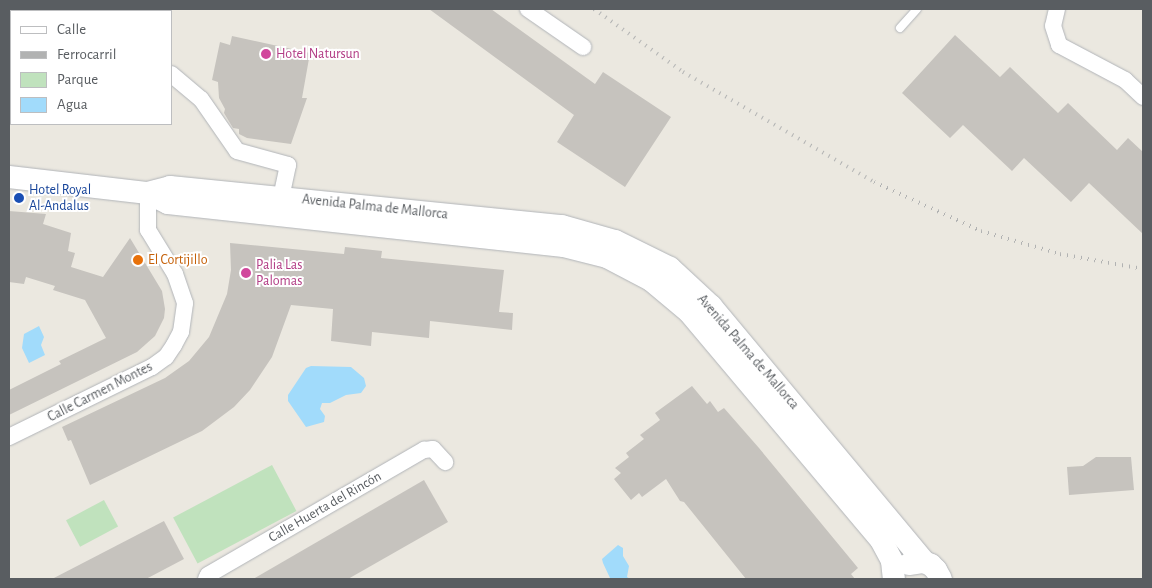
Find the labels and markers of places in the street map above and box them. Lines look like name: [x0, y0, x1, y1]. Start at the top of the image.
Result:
place label: Hotel Natursun: [276, 46, 360, 62]
marker: Hotel Natursun: [260, 48, 272, 60]
place label: Hotel Royal Al-Andalus: [29, 182, 91, 214]
marker: Hotel Royal Al-Andalus: [13, 192, 25, 204]
place label: El Cortijillo: [148, 252, 207, 268]
marker: El Cortijillo: [132, 254, 144, 266]
place label: Palia Las Palomas: [256, 257, 302, 290]
marker: Palia Las Palomas: [240, 267, 252, 279]

